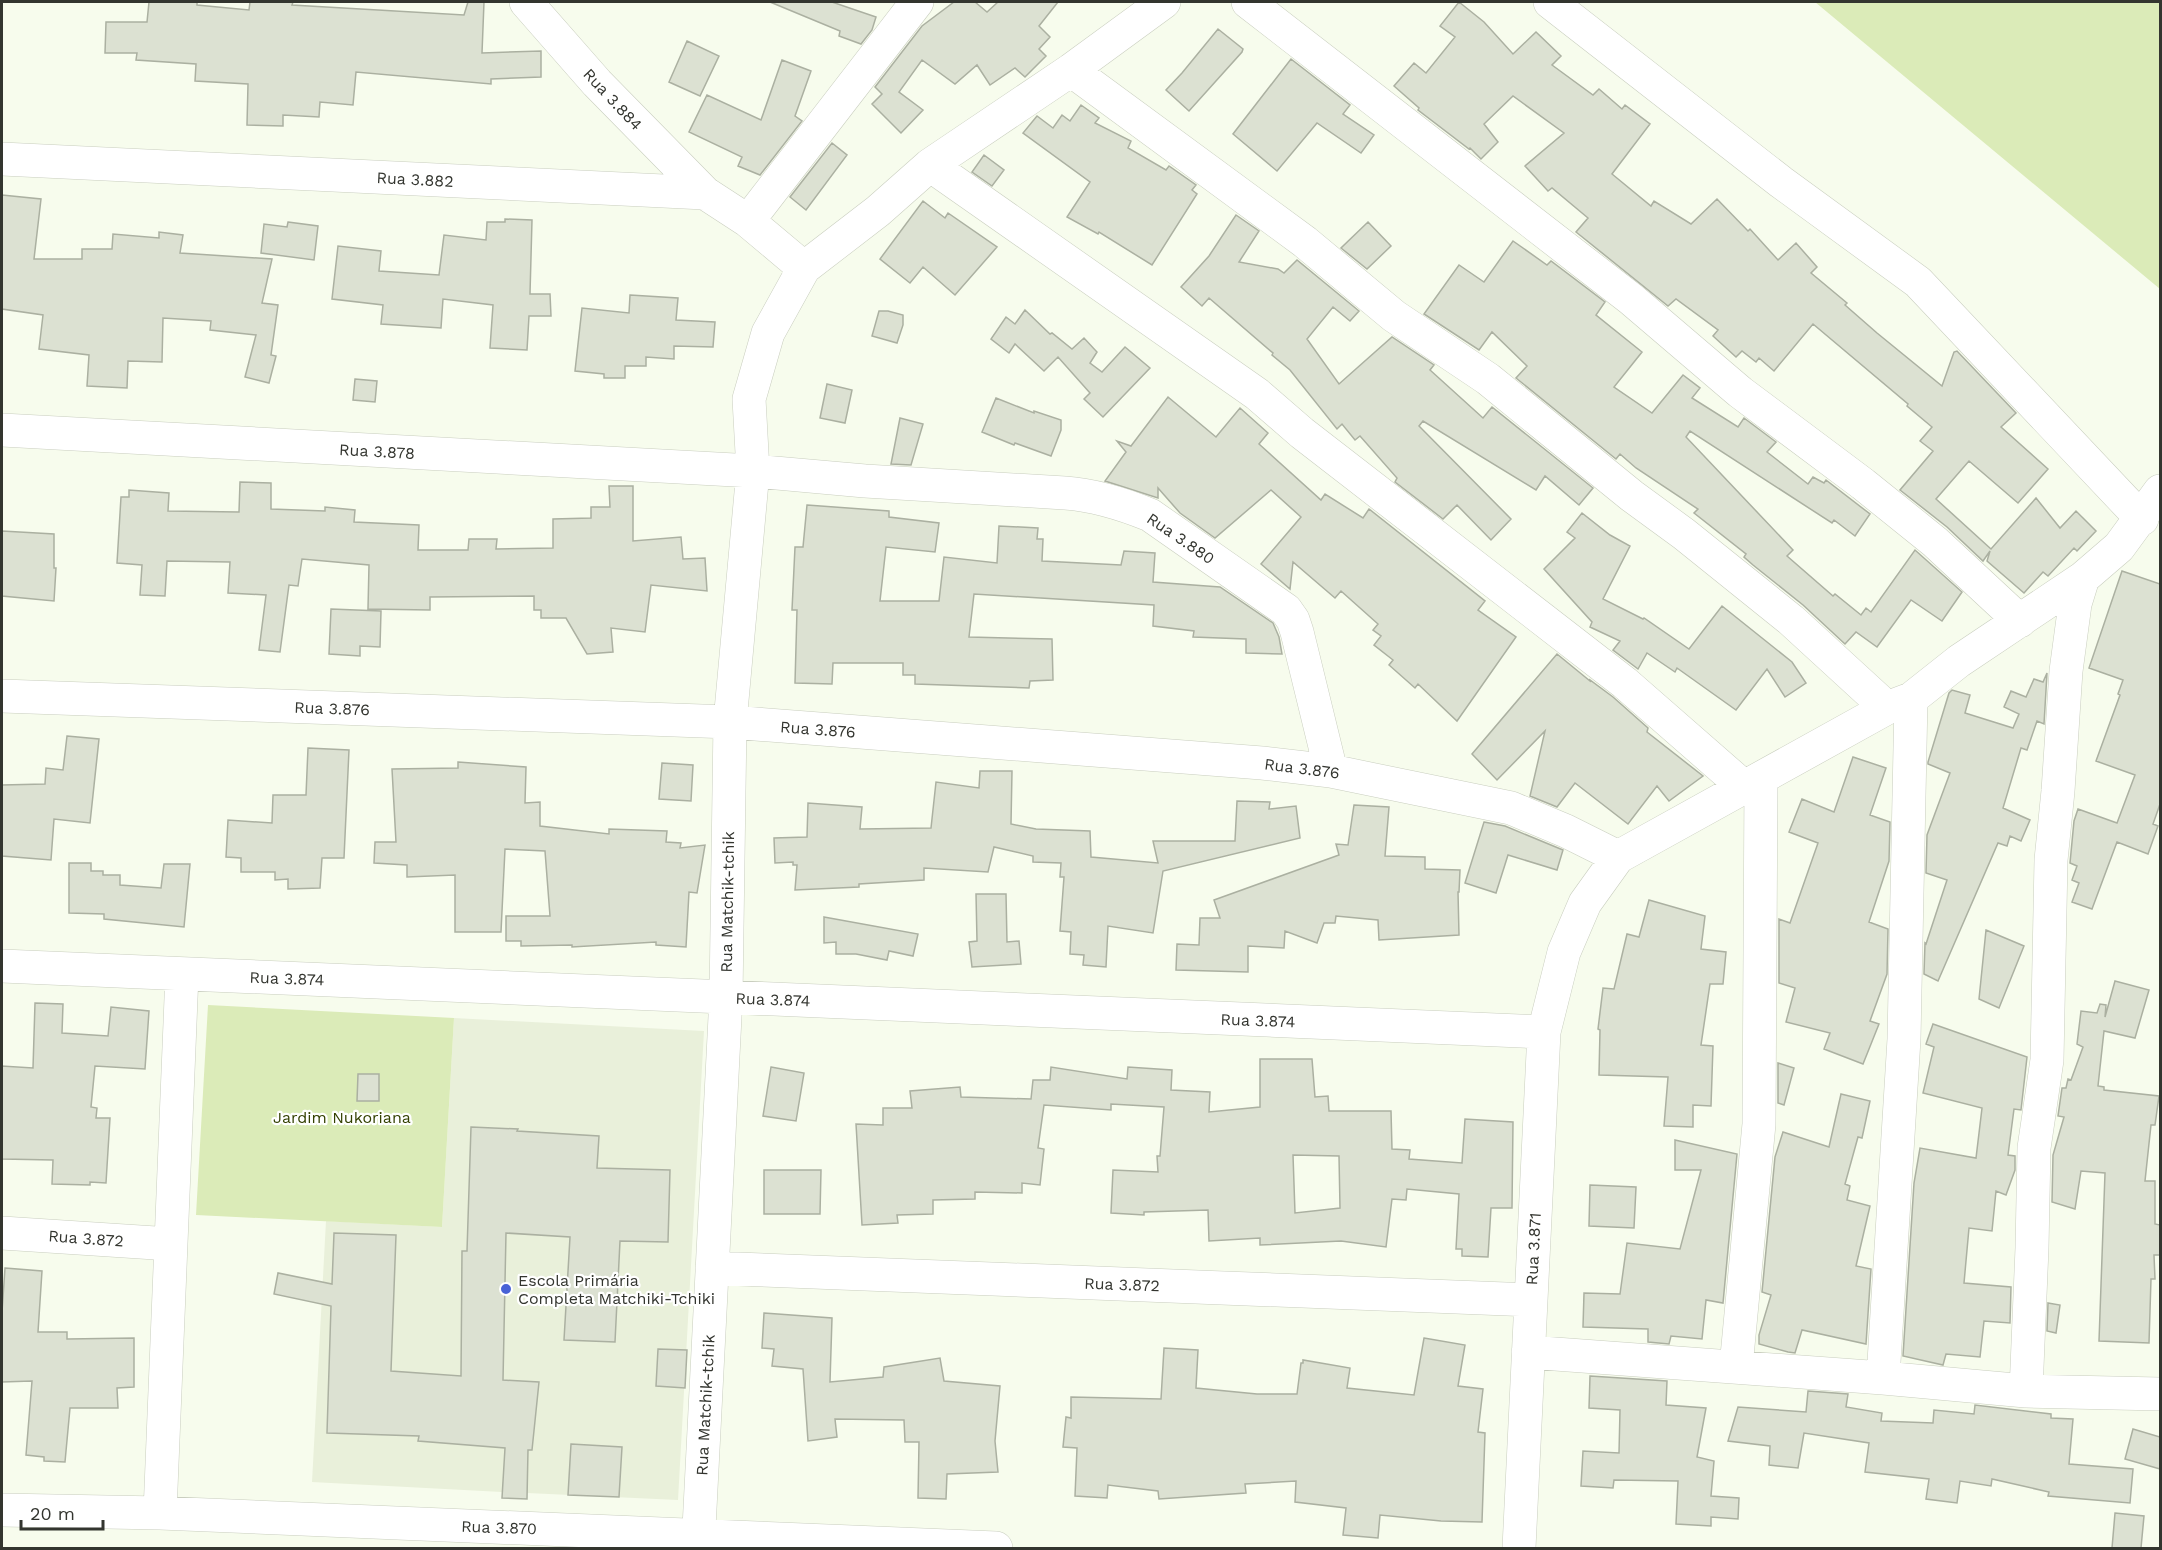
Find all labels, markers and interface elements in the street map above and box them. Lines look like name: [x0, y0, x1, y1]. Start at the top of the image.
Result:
street label: Rua 3.884: [579, 64, 646, 134]
street label: Rua 3.882: [376, 168, 454, 191]
street label: Rua 3.878: [339, 440, 415, 463]
street label: Rua 3.880: [1143, 509, 1218, 568]
street label: Rua 3.876: [294, 698, 370, 719]
street label: Rua 3.876: [780, 717, 856, 742]
street label: Rua 3.876: [1263, 754, 1341, 783]
street label: Rua Matchik-tchik: [717, 831, 738, 973]
street label: Rua 3.874: [249, 968, 325, 989]
street label: Rua 3.874: [735, 989, 811, 1010]
street label: Rua 3.874: [1220, 1010, 1296, 1031]
park label: Jardim Nukoriana: [273, 1108, 411, 1127]
street label: Rua 3.871: [1522, 1212, 1545, 1286]
street label: Rua 3.872: [48, 1226, 124, 1251]
place label: Escola Primária Completa Matchiki-Tchiki: [518, 1271, 715, 1308]
street label: Rua 3.872: [1084, 1274, 1160, 1295]
marker: Escola Primária Completa Matchiki-Tchiki: [499, 1282, 513, 1296]
street label: Rua Matchik-tchik: [692, 1334, 719, 1476]
scale bar: [21, 1493, 104, 1531]
text: 20 m: [30, 1503, 75, 1524]
street label: Rua 3.870: [461, 1517, 537, 1538]

